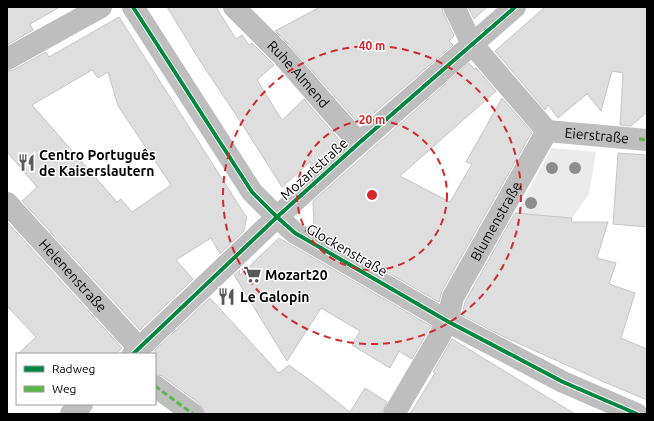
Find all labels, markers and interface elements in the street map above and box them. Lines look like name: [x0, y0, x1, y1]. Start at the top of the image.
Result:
street label: Ruhe Almend: [264, 37, 332, 111]
text: 40 m: [359, 39, 385, 52]
text: 20 m: [359, 113, 385, 126]
street label: Eierstraße: [564, 125, 630, 146]
street label: Mozartstraße: [277, 135, 351, 203]
place label: Centro Português de Kaiserslautern: [39, 147, 156, 179]
restaurant icon: Centro Português de Kaiserslautern: [16, 153, 36, 173]
street label: Blumenstraße: [467, 179, 525, 264]
centre of rings: [365, 188, 379, 202]
street label: Glockenstraße: [304, 220, 390, 280]
street label: Helenenstraße: [36, 236, 110, 315]
supermarket icon: Mozart20: [242, 265, 262, 285]
place label: Mozart20: [265, 267, 328, 283]
restaurant icon: Le Galopin: [217, 287, 237, 307]
place label: Le Galopin: [240, 289, 310, 305]
legend: [16, 353, 156, 405]
text: Radweg: [52, 362, 95, 375]
text: Weg: [52, 382, 76, 395]

